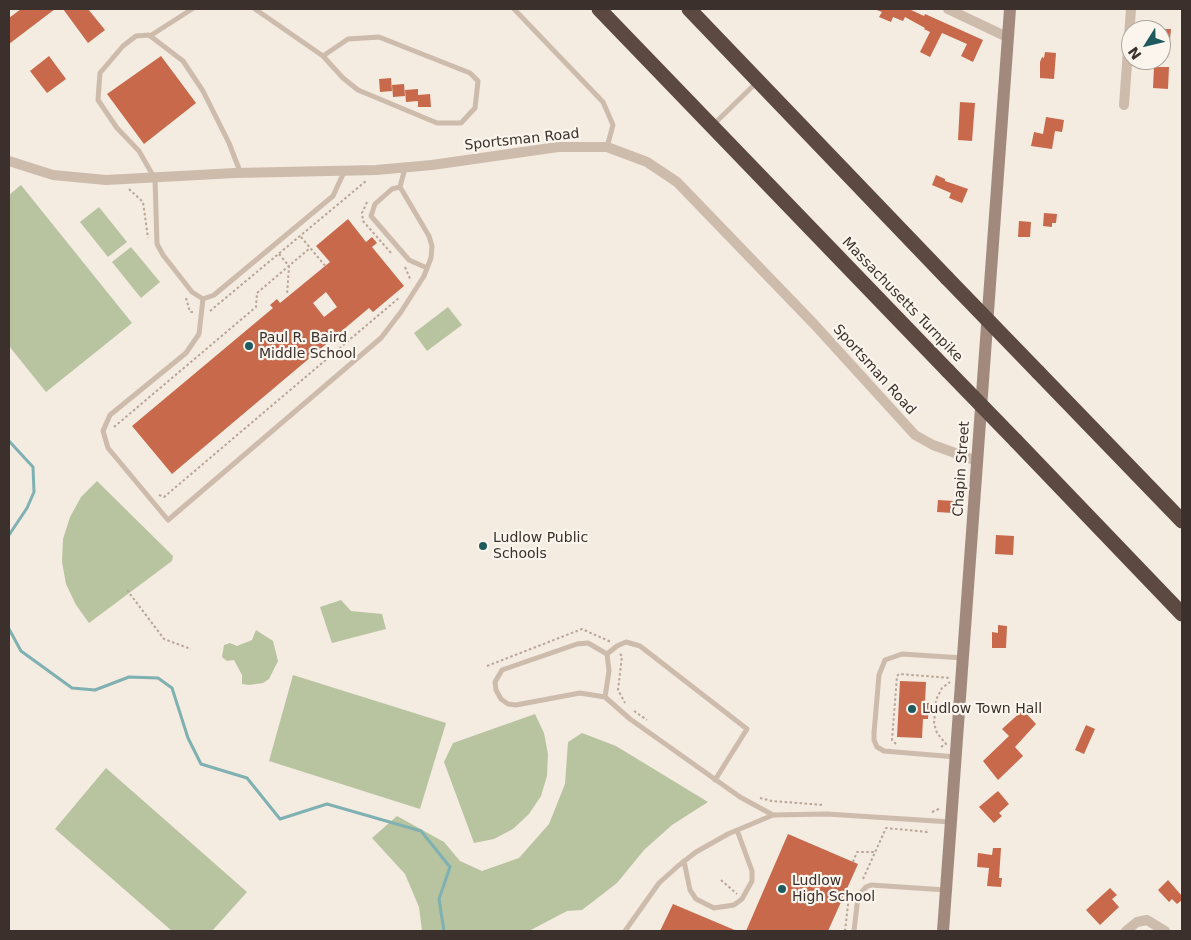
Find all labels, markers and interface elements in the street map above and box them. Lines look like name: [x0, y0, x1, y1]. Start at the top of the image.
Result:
north arrow: [1121, 20, 1171, 70]
text: N: [1125, 44, 1145, 63]
street label: Sportsman Road: [464, 126, 580, 154]
street label: Massachusetts Turnpike: [838, 234, 966, 366]
street label: Sportsman Road: [829, 321, 919, 419]
place label: Paul R. Baird Middle School: [259, 330, 356, 362]
marker: Paul R. Baird Middle School: [243, 340, 255, 352]
street label: Chapin Street: [950, 421, 974, 517]
place label: Ludlow Public Schools: [493, 530, 588, 562]
marker: Ludlow Public Schools: [477, 540, 489, 552]
place label: Ludlow Town Hall: [922, 701, 1042, 717]
marker: Ludlow Town Hall: [906, 703, 918, 715]
place label: Ludlow High School: [792, 873, 875, 906]
marker: Ludlow High School: [776, 883, 788, 895]

